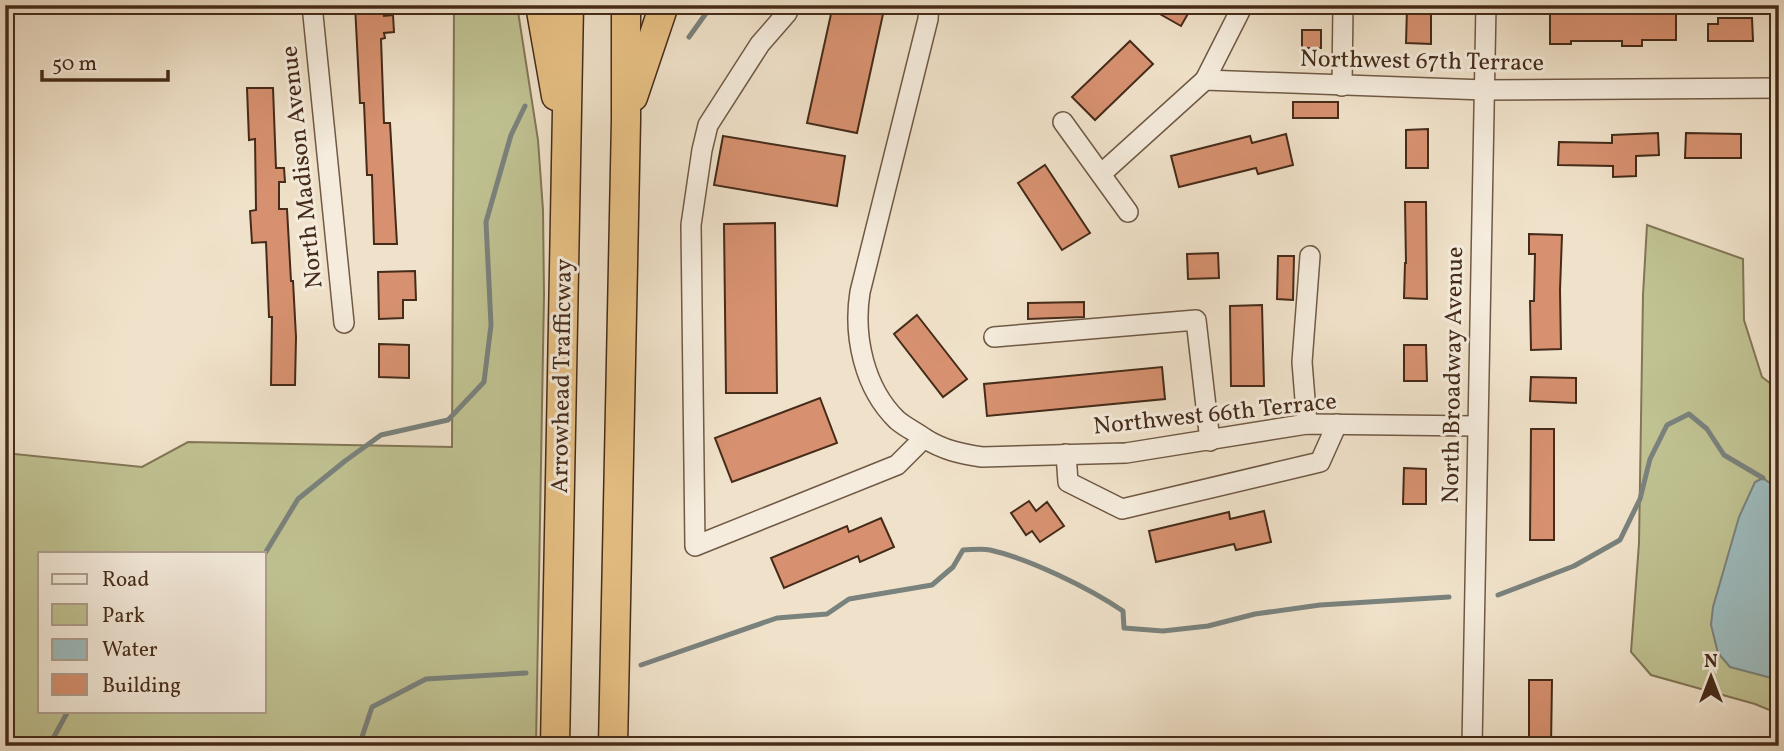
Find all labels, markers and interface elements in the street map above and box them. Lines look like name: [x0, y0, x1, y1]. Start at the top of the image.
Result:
scale bar: [42, 38, 168, 82]
street label: Northwest 67th Terrace: [1300, 43, 1544, 81]
street label: North Madison Avenue: [273, 44, 333, 290]
text: 50 m: [52, 50, 97, 79]
street label: North Broadway Avenue: [1435, 246, 1473, 504]
street label: Arrowhead Trafficway: [544, 258, 582, 494]
street label: Northwest 66th Terrace: [1092, 385, 1338, 445]
legend: [38, 552, 266, 712]
text: Road: [102, 566, 149, 595]
text: Park: [102, 602, 145, 631]
text: Water: [102, 636, 158, 665]
north arrow: [1676, 642, 1746, 712]
text: N: [1704, 649, 1718, 675]
text: Building: [102, 672, 181, 701]

